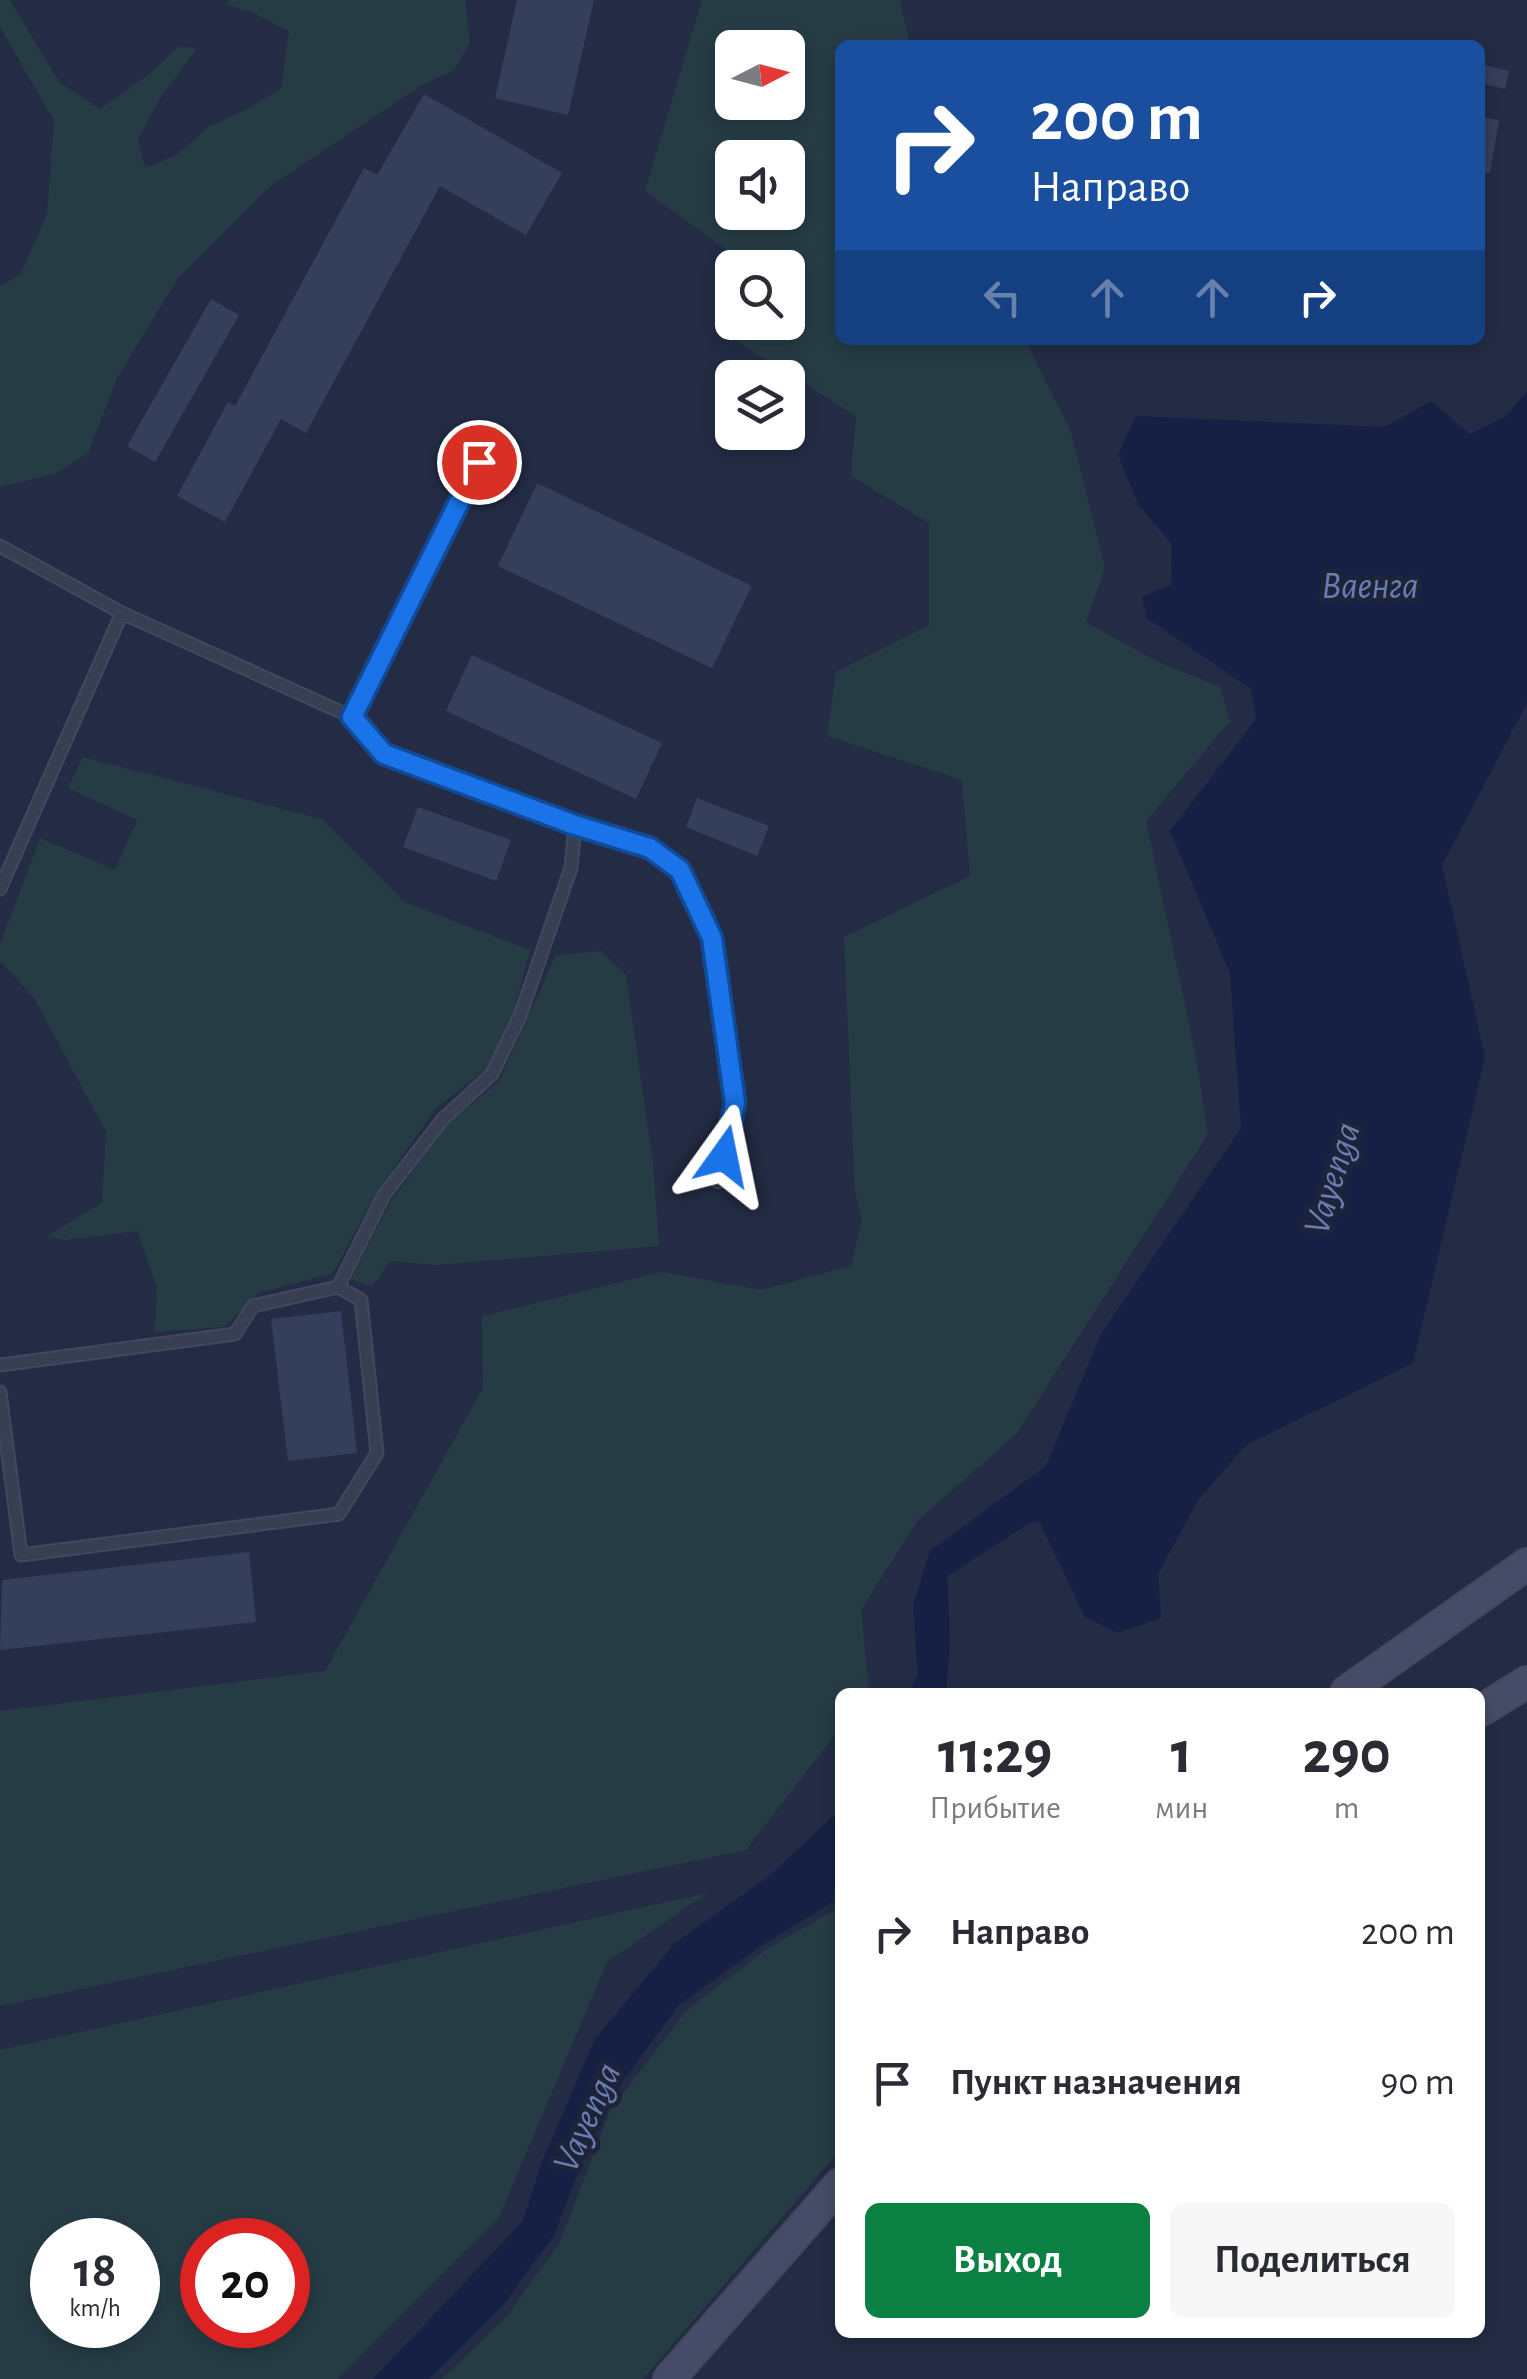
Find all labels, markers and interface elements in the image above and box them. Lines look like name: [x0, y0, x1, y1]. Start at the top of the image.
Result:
north arrow: [715, 30, 805, 120]
map controls: [715, 30, 805, 450]
icon: right: [865, 80, 995, 210]
text: 200 m: [1030, 83, 1203, 153]
button: sound: [715, 140, 805, 230]
text: Направо: [1030, 165, 1190, 210]
button: search: [715, 250, 805, 340]
icon: left: [975, 270, 1030, 325]
icon: ahead: [1080, 270, 1135, 325]
icon: ahead: [1185, 270, 1240, 325]
icon: right: [1290, 270, 1345, 325]
button: layers: [715, 360, 805, 450]
pin: [437, 420, 522, 505]
icon: arrive: [452, 435, 507, 490]
water label: Ваенга: [1322, 568, 1418, 606]
position arrow: [672, 1104, 776, 1208]
water label: Vayenga: [1298, 1118, 1368, 1239]
text: 11:29: [938, 1724, 1052, 1784]
text: 1: [1171, 1724, 1192, 1784]
text: 290: [1302, 1724, 1391, 1784]
text: Прибытие: [929, 1792, 1061, 1824]
text: мин: [1155, 1792, 1208, 1824]
text: m: [1334, 1792, 1359, 1824]
icon: right: [865, 1906, 920, 1961]
text: Направо: [950, 1914, 1089, 1952]
text: 200 m: [1361, 1914, 1455, 1952]
icon: arrive: [865, 2056, 920, 2111]
water label: Vayenga: [547, 2058, 629, 2178]
text: Пункт назначения: [950, 2064, 1242, 2102]
text: 90 m: [1380, 2064, 1455, 2102]
button: Выход: [865, 2203, 1150, 2318]
button: Поделиться: [1170, 2203, 1455, 2318]
speed limit sign: 20: [180, 2218, 310, 2348]
text: 18: [74, 2246, 116, 2296]
text: km/h: [69, 2296, 121, 2321]

